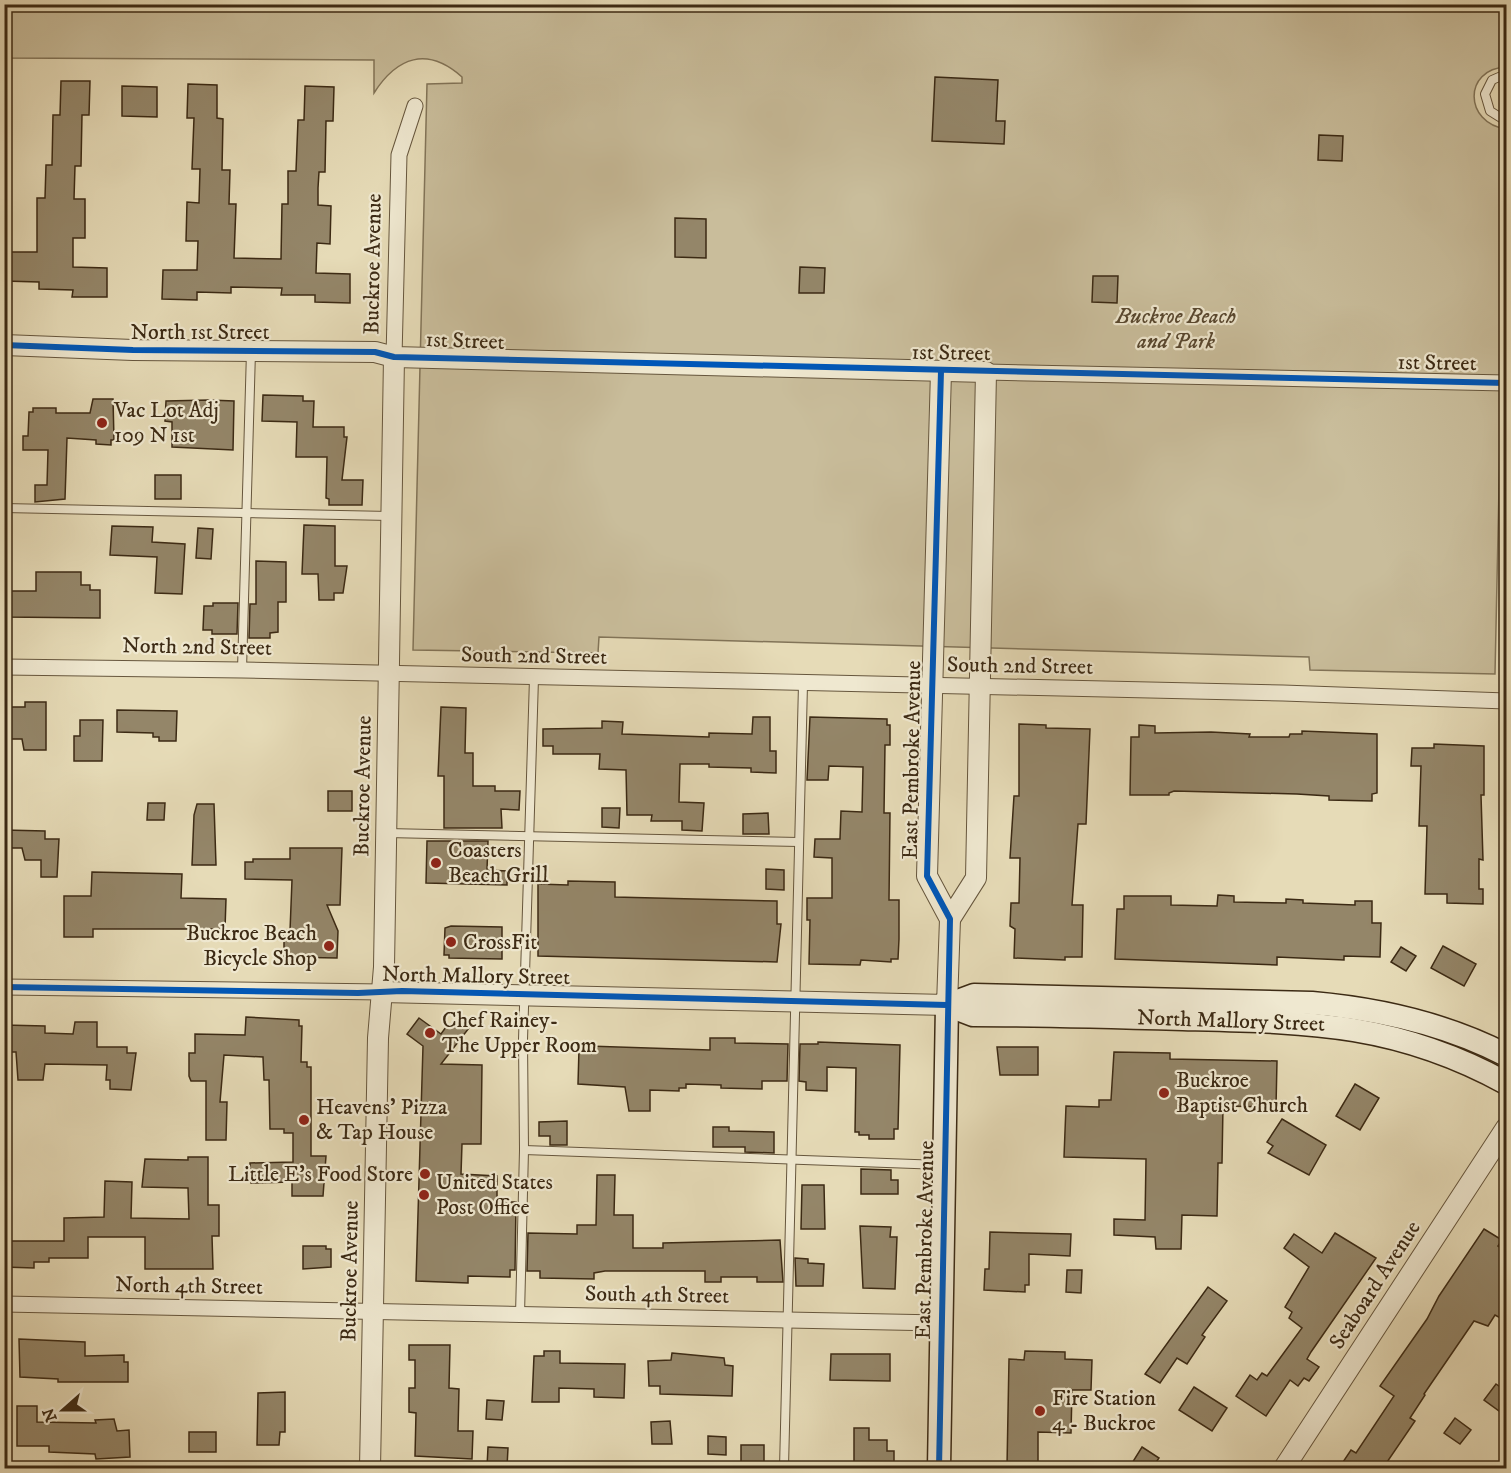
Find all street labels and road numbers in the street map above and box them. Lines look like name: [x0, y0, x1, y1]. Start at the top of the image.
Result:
street label: Buckroe Avenue: [358, 193, 388, 335]
street label: North 1st Street: [131, 319, 269, 346]
street label: 1st Street: [425, 326, 505, 356]
street label: 1st Street: [911, 339, 991, 367]
street label: 1st Street: [1397, 349, 1477, 377]
street label: North 2nd Street: [122, 632, 272, 662]
street label: South 2nd Street: [461, 641, 607, 671]
street label: South 2nd Street: [947, 651, 1093, 681]
street label: East Pembroke Avenue: [897, 660, 927, 860]
street label: Buckroe Avenue: [348, 715, 378, 857]
street label: North Mallory Street: [382, 961, 570, 991]
street label: North Mallory Street: [1136, 1004, 1326, 1038]
street label: East Pembroke Avenue: [910, 1140, 940, 1340]
street label: Buckroe Avenue: [335, 1200, 365, 1342]
street label: Seaboard Avenue: [1323, 1216, 1427, 1354]
street label: North 4th Street: [115, 1271, 263, 1301]
street label: South 4th Street: [585, 1280, 729, 1310]

